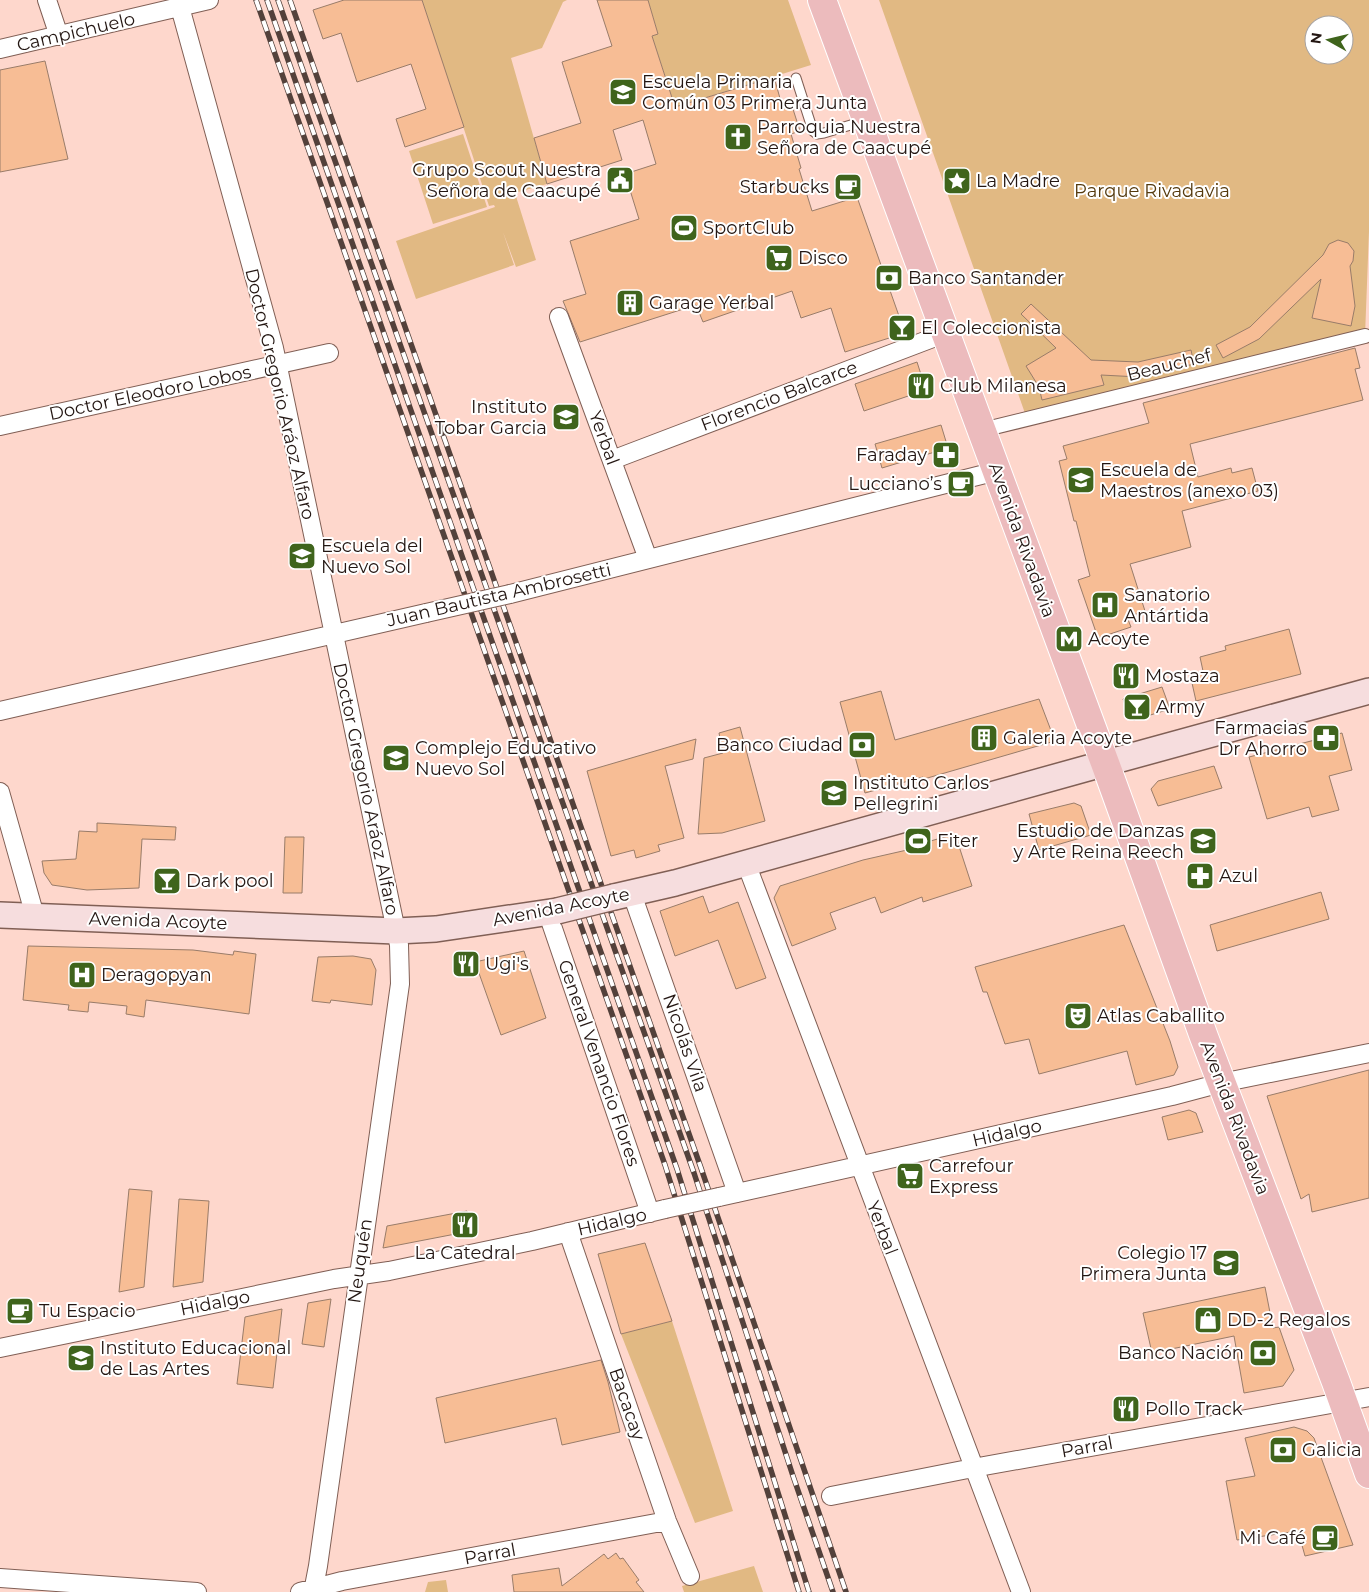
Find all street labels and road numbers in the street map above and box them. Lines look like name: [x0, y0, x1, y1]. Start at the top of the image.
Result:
street label: Campichuelo: [15, 8, 137, 56]
street label: Doctor Gregorio Aráoz Alfaro: [240, 266, 320, 522]
street label: Beauchef: [1125, 344, 1214, 386]
street label: Florencio Balcarce: [698, 356, 861, 436]
street label: Doctor Eleodoro Lobos: [47, 361, 253, 425]
street label: Yerbal: [584, 408, 624, 468]
street label: Avenida Rivadavia: [984, 460, 1060, 620]
street label: Juan Bautista Ambrosetti: [384, 558, 613, 632]
street label: Doctor Gregorio Aráoz Alfaro: [328, 661, 404, 917]
street label: Avenida Acoyte: [491, 883, 631, 931]
street label: Avenida Acoyte: [88, 908, 228, 934]
street label: General Venancio Flores: [553, 957, 645, 1169]
street label: Nicolás Vila: [658, 991, 712, 1095]
street label: Avenida Rivadavia: [1196, 1038, 1274, 1198]
street label: Hidalgo: [970, 1114, 1044, 1152]
street label: Yerbal: [862, 1198, 902, 1258]
street label: Hidalgo: [575, 1203, 649, 1241]
street label: Neuquén: [343, 1217, 377, 1305]
street label: Hidalgo: [178, 1285, 252, 1321]
street label: Bacacay: [604, 1365, 650, 1443]
street label: Parral: [1059, 1432, 1115, 1462]
street label: Parral: [462, 1539, 518, 1569]

